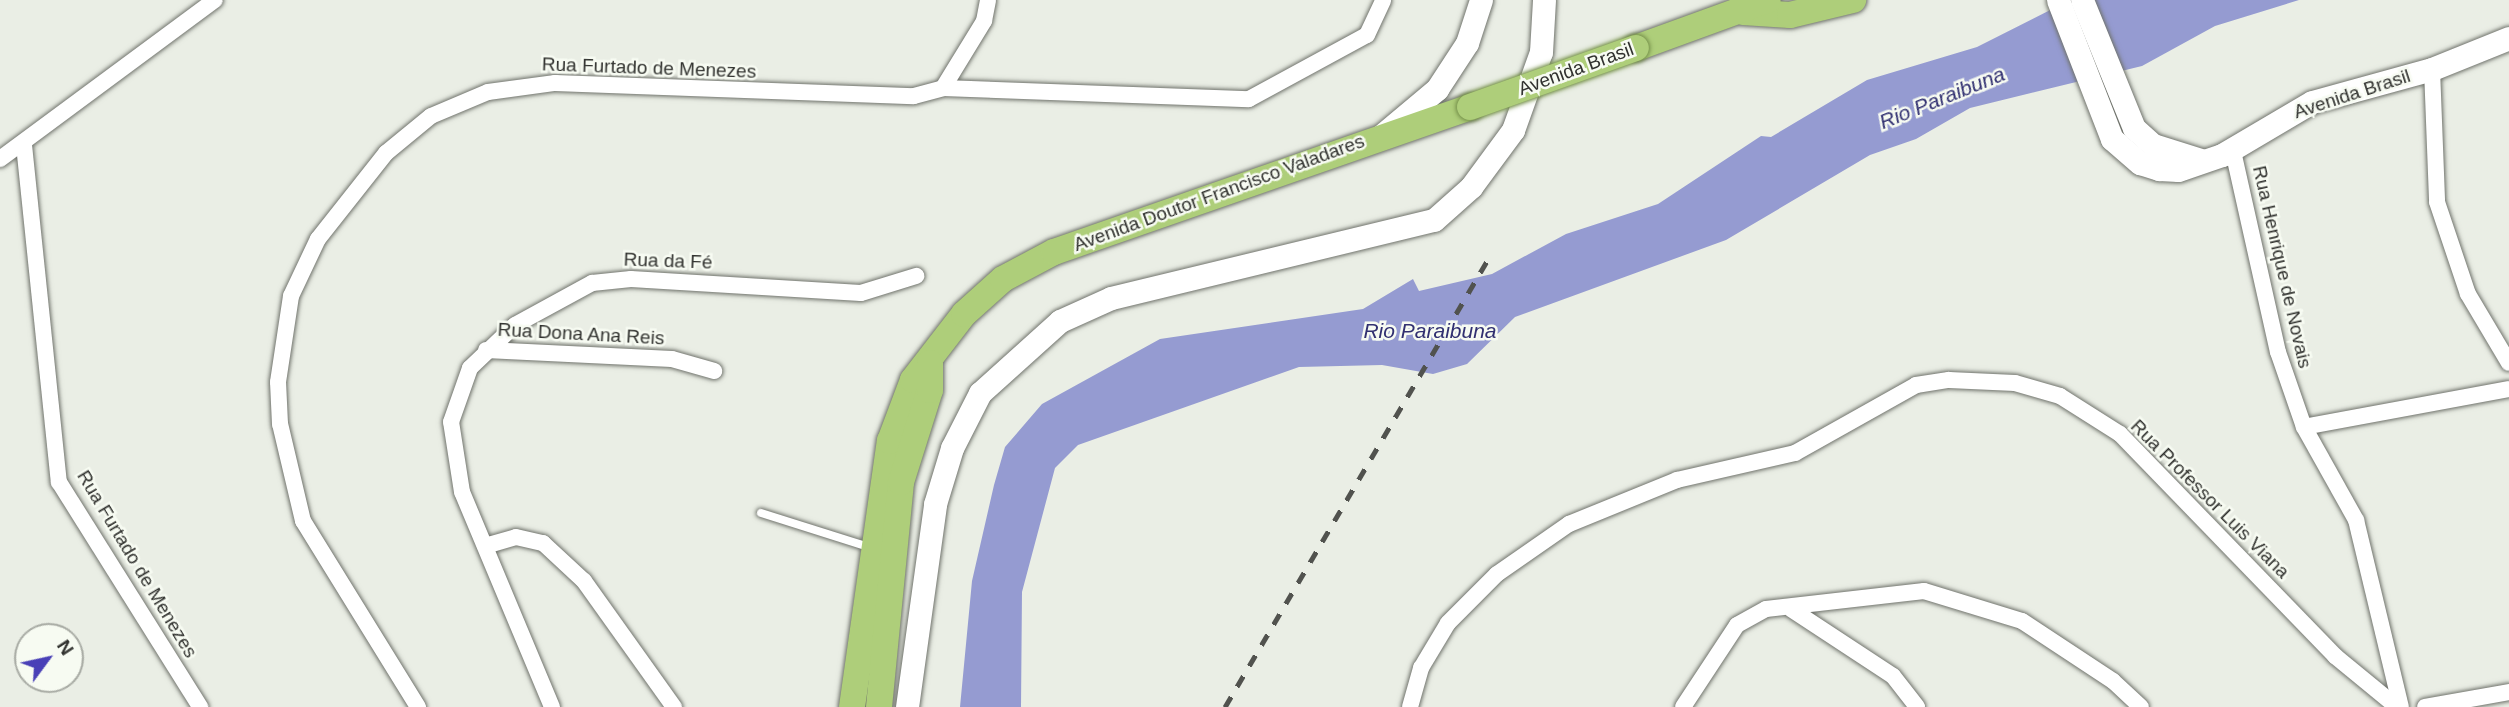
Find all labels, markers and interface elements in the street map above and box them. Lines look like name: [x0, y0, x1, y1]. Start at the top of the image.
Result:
street label: Avenida Brasil: [1515, 38, 1637, 100]
street label: Rua Furtado de Menezes: [541, 53, 757, 83]
water label: Rio Paraibuna: [1876, 61, 2008, 135]
street label: Avenida Brasil: [2291, 64, 2413, 124]
street label: Avenida Doutor Francisco Valadares: [1071, 130, 1367, 256]
street label: Rua Henrique de Novais: [2248, 164, 2316, 370]
street label: Rua da Fé: [623, 248, 713, 274]
street label: Rua Dona Ana Reis: [497, 318, 665, 350]
water label: Rio Paraibuna: [1363, 318, 1497, 344]
street label: Rua Professor Luis Viana: [2126, 415, 2294, 583]
street label: Rua Furtado de Menezes: [72, 466, 202, 662]
north arrow: [14, 623, 84, 693]
text: N: [53, 636, 78, 659]

